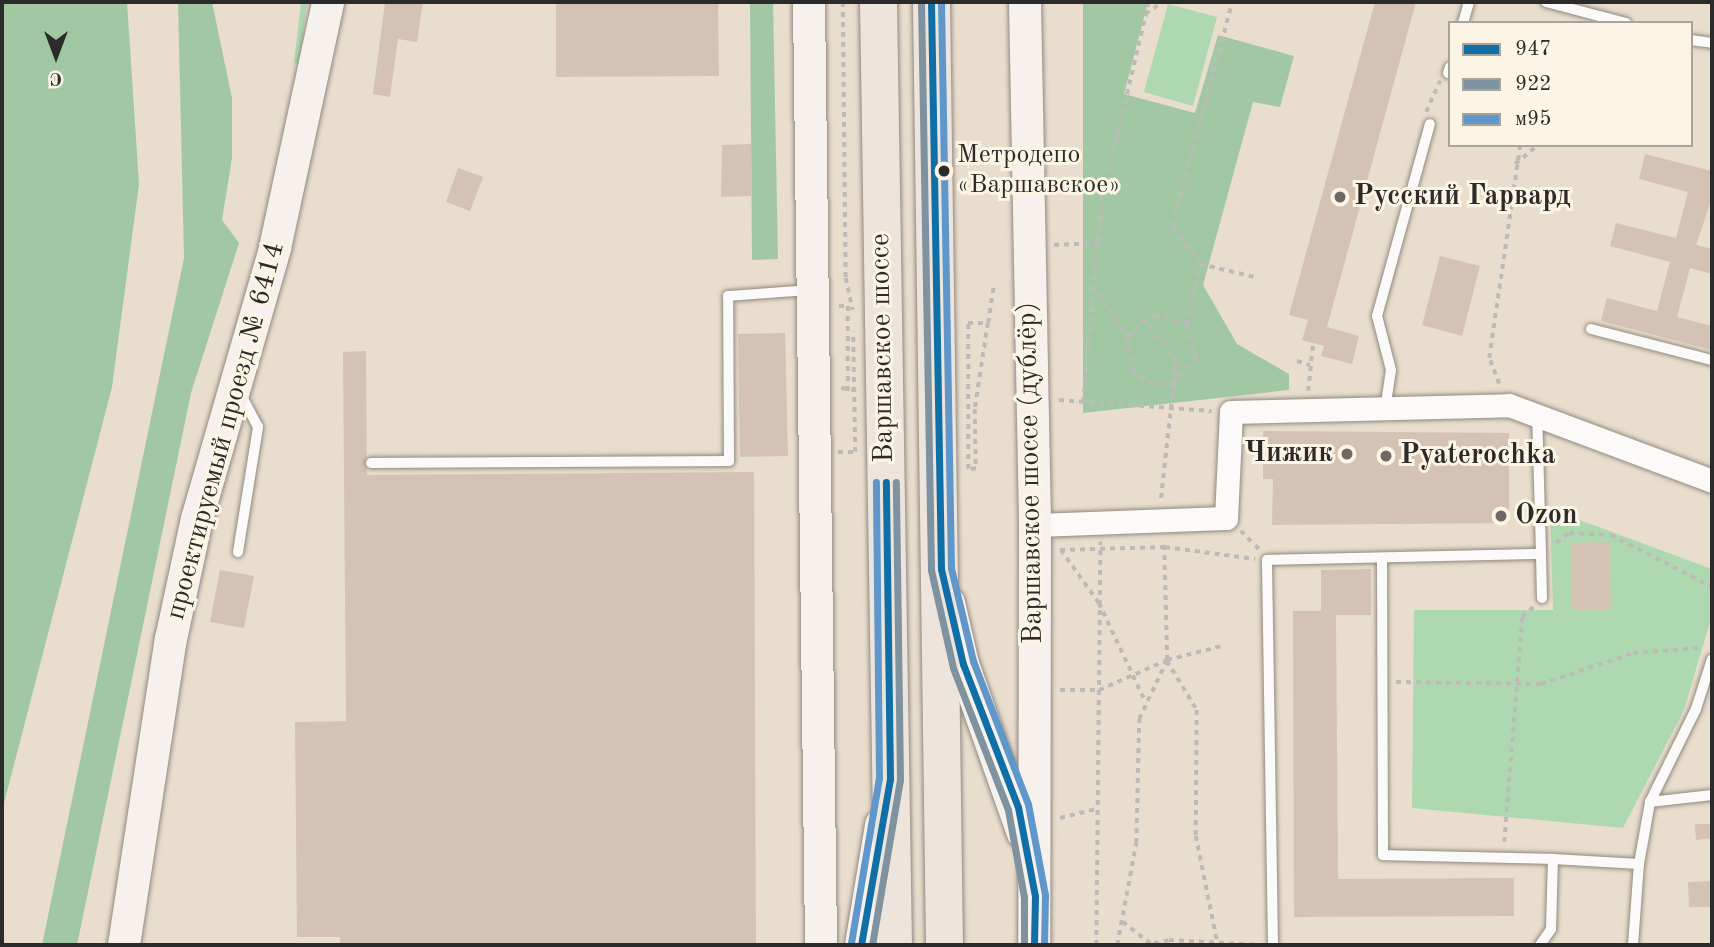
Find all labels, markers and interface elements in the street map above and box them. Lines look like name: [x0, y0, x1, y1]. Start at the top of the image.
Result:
north arrow: [21, 21, 91, 91]
legend: [1448, 21, 1693, 147]
text: 947: [1515, 39, 1552, 60]
text: С: [50, 68, 62, 87]
text: 922: [1515, 74, 1552, 95]
text: м95: [1515, 109, 1551, 130]
place label: Метродепо «Варшавское»: [957, 140, 1121, 202]
marker: Метродепо «Варшавское»: [937, 164, 951, 178]
place label: Русский Гарвард: [1354, 180, 1571, 214]
marker: Русский Гарвард: [1332, 189, 1348, 205]
street label: Варшавское шоссе: [864, 233, 902, 463]
street label: проектируемый проезд № 6414: [159, 238, 293, 624]
street label: Варшавское шоссе (дублёр): [1011, 302, 1051, 644]
place label: Чижик: [1244, 437, 1333, 471]
place label: Pyaterochka: [1400, 439, 1556, 473]
marker: Чижик: [1339, 446, 1355, 462]
marker: Pyaterochka: [1378, 448, 1394, 464]
place label: Ozon: [1515, 499, 1577, 533]
marker: Ozon: [1493, 508, 1509, 524]

